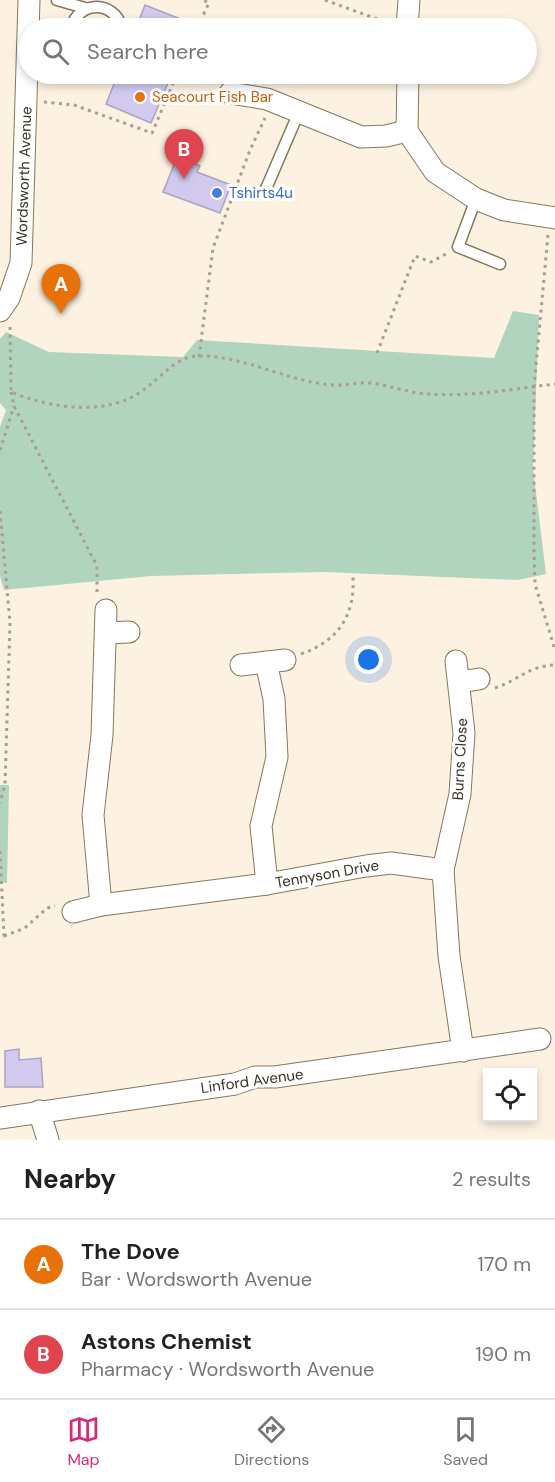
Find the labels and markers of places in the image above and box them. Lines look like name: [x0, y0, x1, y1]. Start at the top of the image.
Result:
place label: Seacourt Fish Bar: [152, 87, 274, 107]
marker: Seacourt Fish Bar: [133, 90, 147, 104]
pin: B: [164, 130, 204, 179]
place label: Tshirts4u: [229, 183, 293, 203]
marker: Tshirts4u: [210, 186, 224, 200]
pin: A: [42, 264, 80, 314]

